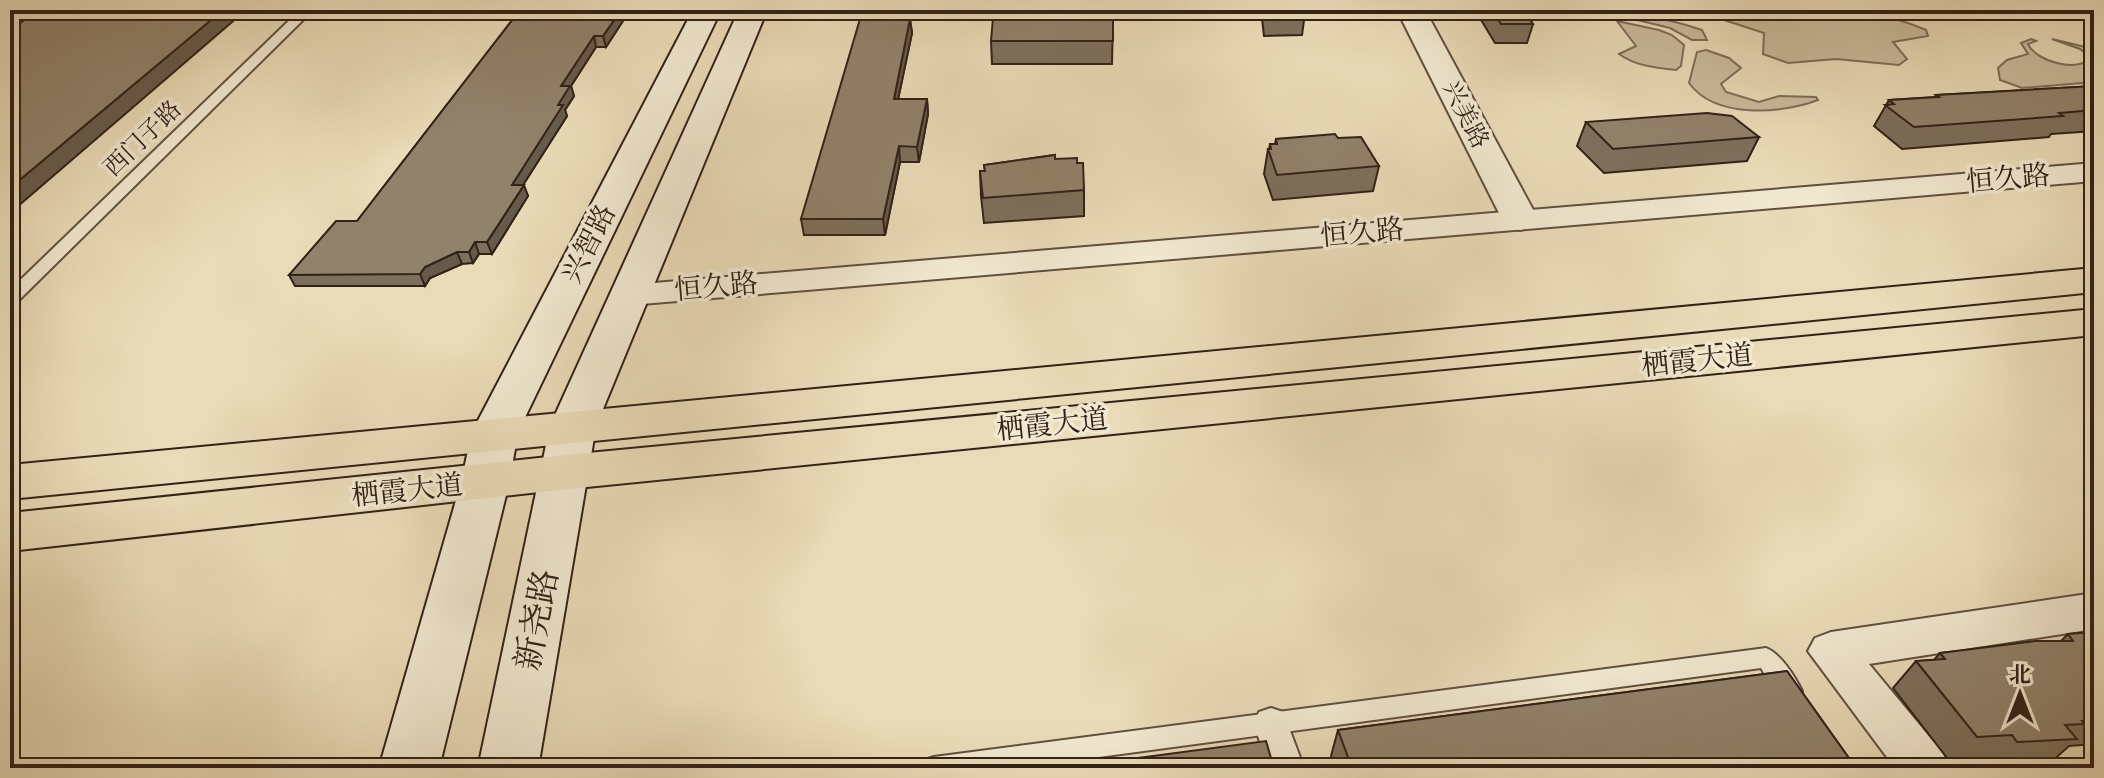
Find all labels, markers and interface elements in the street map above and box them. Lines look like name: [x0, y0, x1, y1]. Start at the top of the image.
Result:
street label: 兴美路: [1435, 76, 1495, 154]
street label: 西门子路: [98, 95, 188, 183]
street label: 恒久路: [1965, 158, 2051, 200]
street label: 兴智路: [554, 199, 624, 289]
street label: 恒久路: [1319, 212, 1405, 254]
street label: 恒久路: [673, 266, 759, 308]
street label: 栖霞大道: [1639, 338, 1755, 384]
street label: 栖霞大道: [994, 402, 1110, 448]
street label: 栖霞大道: [349, 468, 465, 514]
street label: 新尧路: [508, 566, 568, 674]
north arrow: [1980, 654, 2060, 734]
text: 北: [2009, 662, 2031, 689]

